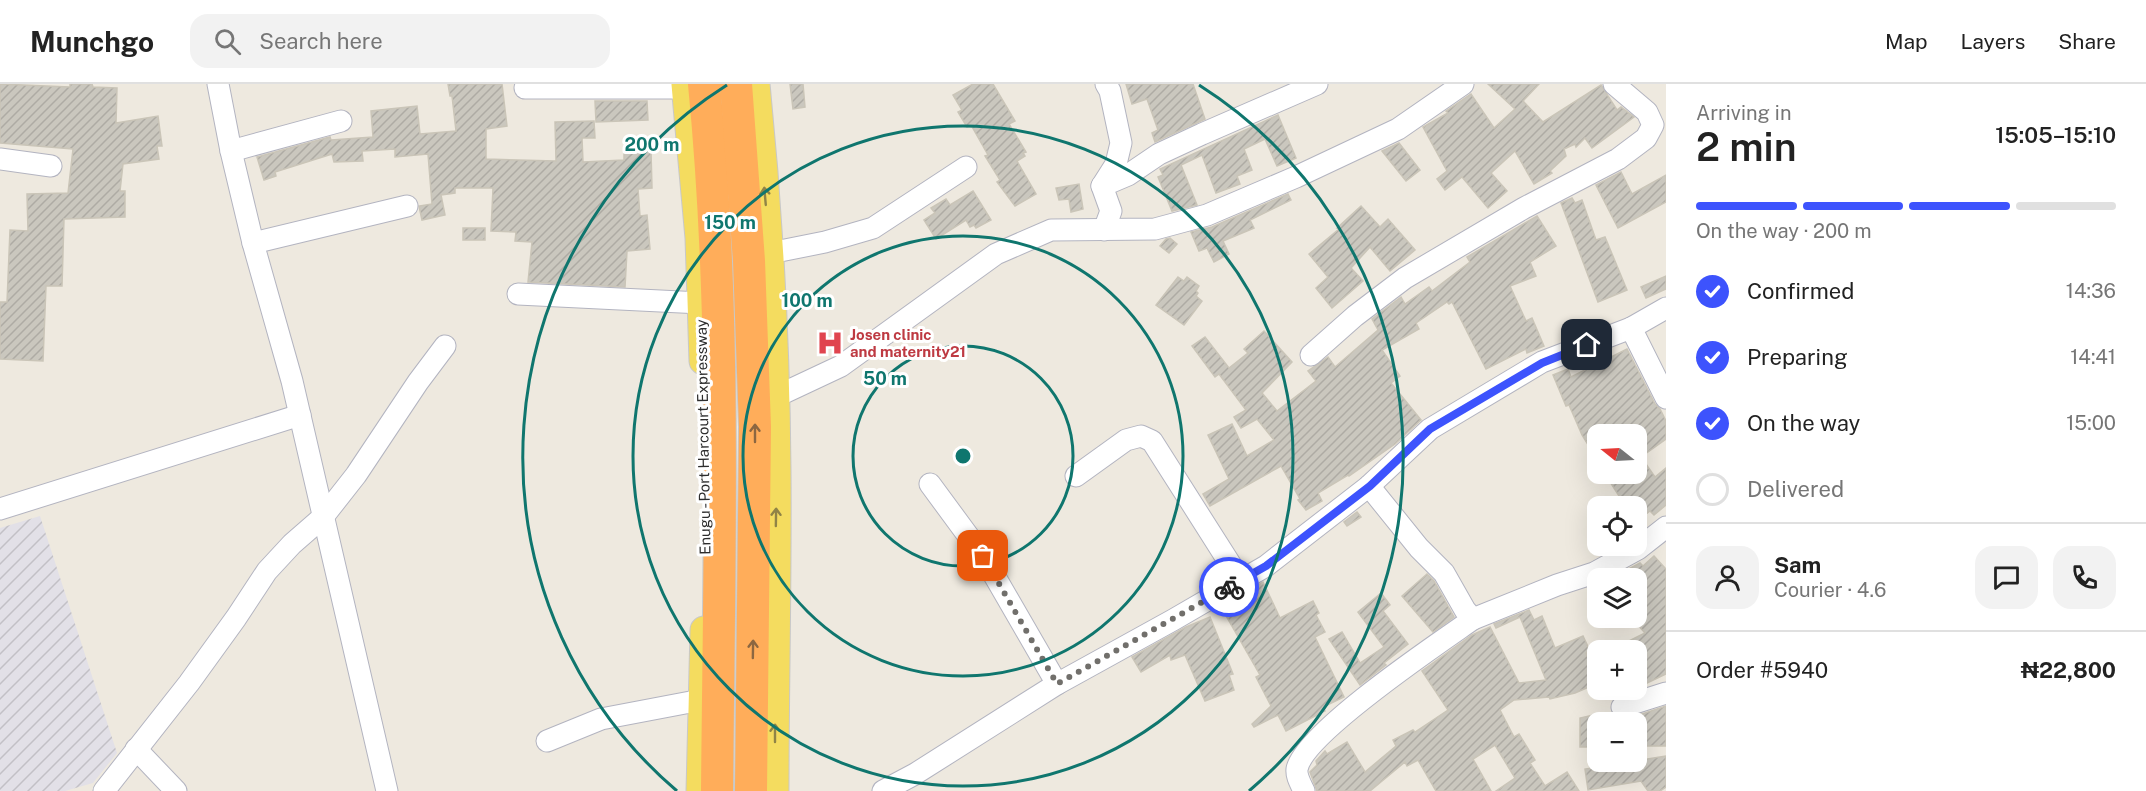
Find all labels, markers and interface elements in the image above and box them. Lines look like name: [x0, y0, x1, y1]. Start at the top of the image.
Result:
search box: [190, 14, 610, 68]
text: Munchgo: [30, 25, 154, 58]
icon: search: [211, 25, 244, 58]
text: Search here: [259, 28, 383, 54]
text: Map: [1885, 29, 1928, 54]
text: Layers: [1961, 29, 2025, 54]
text: Share: [2058, 29, 2116, 54]
text: Arriving in: [1696, 101, 1791, 125]
text: 15:05–15:10: [1995, 122, 2116, 148]
text: 2 min: [1696, 124, 1797, 170]
text: 200 m: [625, 134, 679, 155]
one-way arrow: [759, 186, 770, 206]
text: 150 m: [704, 212, 756, 233]
text: On the way · 200 m: [1696, 219, 1872, 243]
icon: check: [1696, 275, 1729, 308]
text: Confirmed: [1747, 278, 1854, 304]
text: 14:36: [2066, 279, 2116, 303]
text: 100 m: [781, 290, 833, 311]
street label: Enugu - Port Harcourt Expressway: [692, 319, 714, 555]
pin: [1561, 319, 1612, 370]
place label: Josen clinic and maternity21: [850, 326, 966, 360]
hospital icon: Josen clinic and maternity21: [815, 328, 845, 358]
icon: home: [1570, 328, 1603, 361]
icon: check: [1696, 341, 1729, 374]
text: Preparing: [1747, 344, 1848, 370]
text: 14:41: [2070, 345, 2116, 369]
text: 50 m: [863, 368, 907, 389]
icon: check: [1696, 407, 1729, 440]
text: On the way: [1747, 410, 1860, 436]
text: 15:00: [2066, 411, 2116, 435]
one-way arrow: [749, 423, 761, 443]
north arrow: [1587, 424, 1647, 484]
map controls: [1587, 424, 1647, 772]
centre of rings: [953, 446, 973, 466]
text: Delivered: [1747, 476, 1844, 502]
button: locate: [1587, 496, 1647, 556]
one-way arrow: [771, 507, 782, 527]
pin: [957, 530, 1008, 581]
icon: bag: [966, 539, 999, 572]
button: person: [1696, 546, 1759, 609]
button: chat: [1975, 546, 2038, 609]
button: phone: [2053, 546, 2116, 609]
text: Sam: [1774, 552, 1821, 578]
courier: [1199, 557, 1259, 617]
button: layers: [1587, 568, 1647, 628]
icon: bike: [1213, 571, 1246, 604]
text: Courier · 4.6: [1774, 578, 1886, 602]
one-way arrow: [747, 639, 759, 659]
button: +: [1587, 640, 1647, 700]
text: Order #5940: [1696, 657, 1828, 683]
text: ₦22,800: [2021, 657, 2116, 683]
button: −: [1587, 712, 1647, 772]
one-way arrow: [769, 723, 781, 743]

